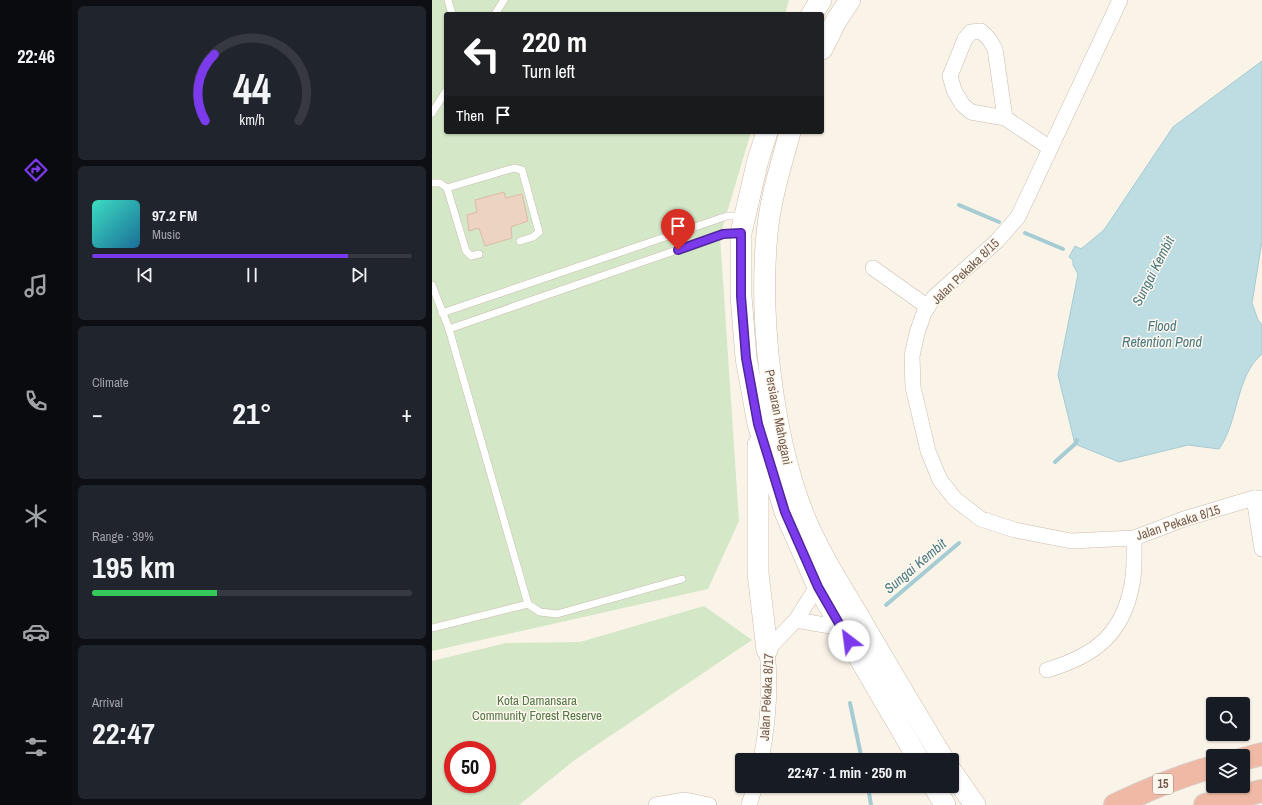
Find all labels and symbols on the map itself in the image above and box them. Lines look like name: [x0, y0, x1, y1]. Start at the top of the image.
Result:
pin: [661, 209, 695, 250]
water label: Sungai Kembit: [1128, 232, 1179, 309]
street label: Jalan Pekaka 8/15: [928, 235, 1003, 308]
water label: Flood Retention Pond: [1122, 317, 1203, 351]
street label: Persiaran Mahogani: [761, 368, 796, 466]
street label: Jalan Pekaka 8/15: [1134, 501, 1223, 544]
water label: Sungai Kembit: [880, 534, 950, 597]
position arrow: [828, 620, 870, 662]
street label: Jalan Pekaka 8/17: [756, 653, 777, 741]
park label: Kota Damansara Community Forest Reserve: [472, 692, 602, 724]
speed limit sign: 50: [444, 741, 496, 793]
road number: 15: [1153, 774, 1173, 794]

